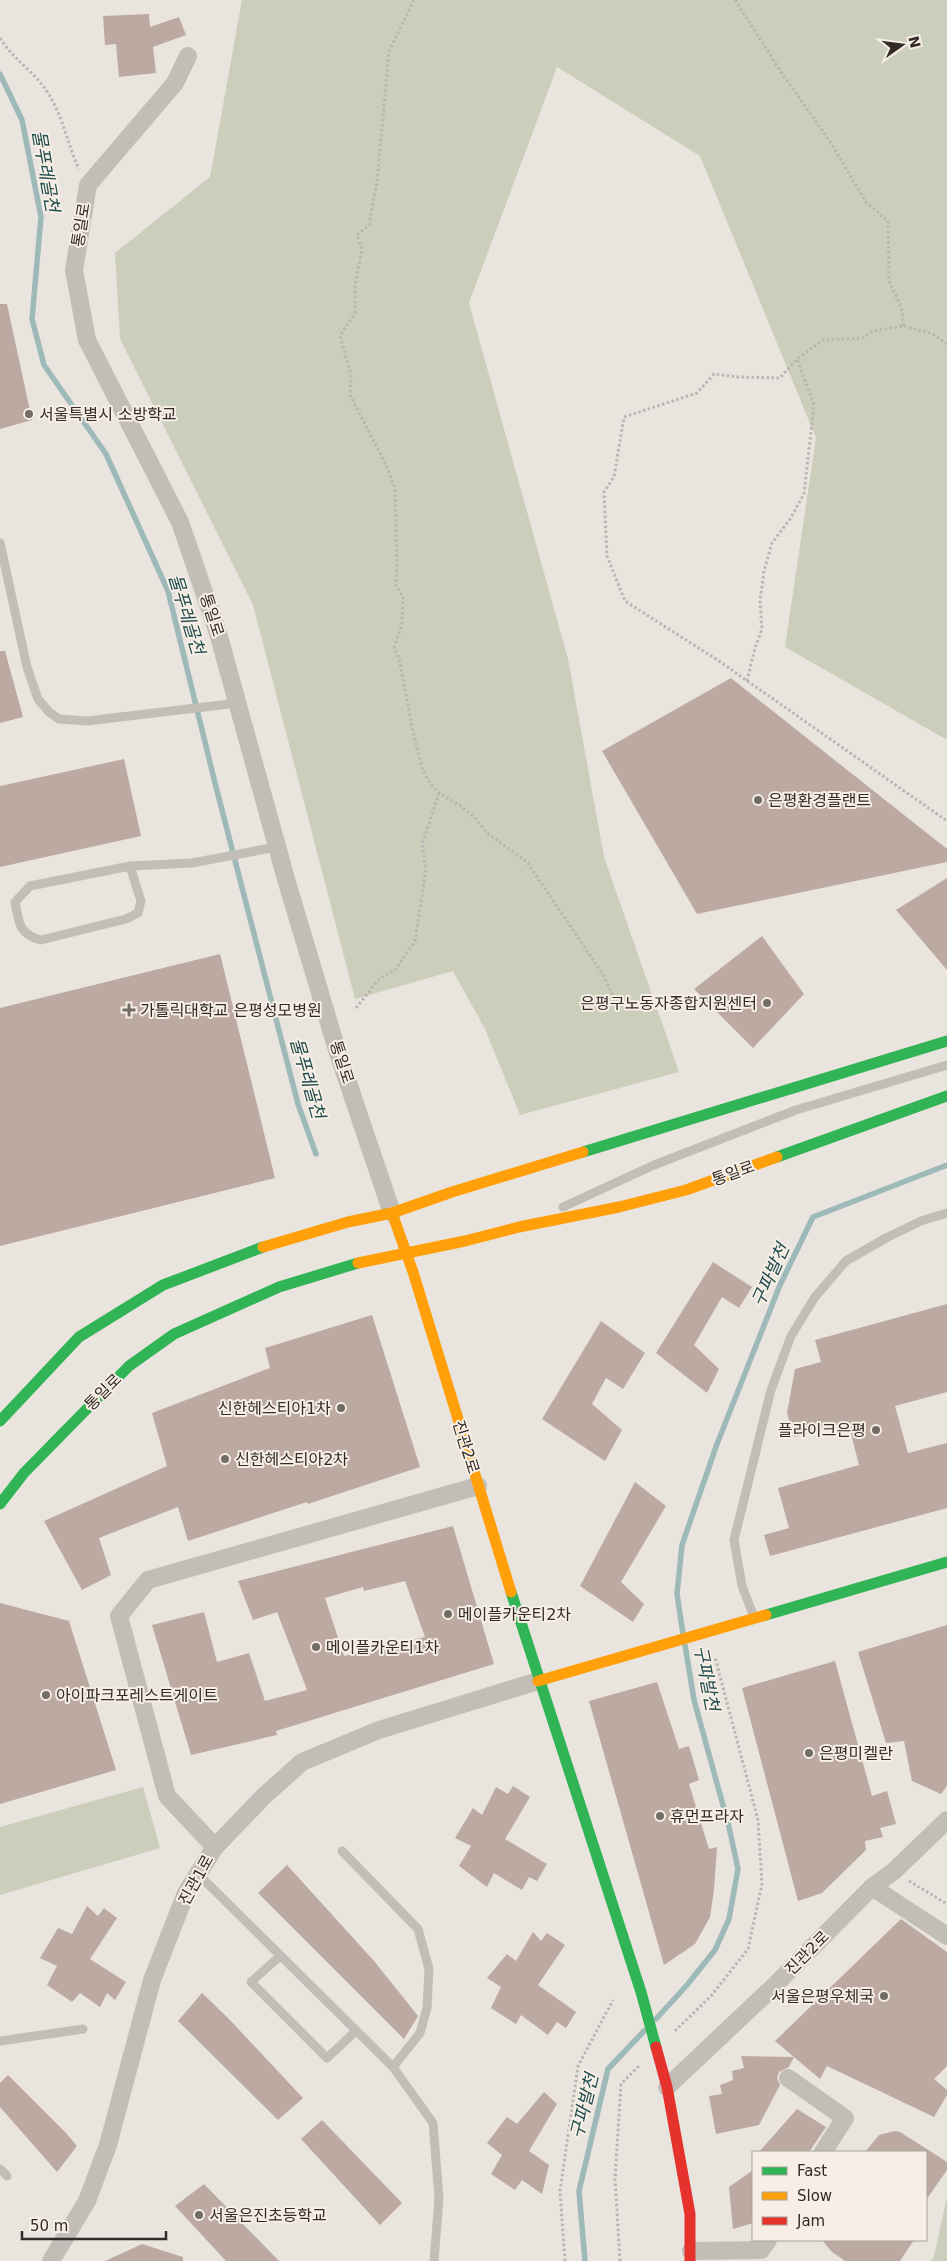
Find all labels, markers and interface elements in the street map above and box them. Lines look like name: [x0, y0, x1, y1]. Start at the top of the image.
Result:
north arrow: [877, 20, 927, 70]
text: N: [905, 34, 924, 49]
water label: 물푸레골천: [28, 128, 64, 216]
street label: 통일로: [68, 201, 94, 248]
place label: 서울특별시 소방학교: [39, 405, 177, 424]
marker: 서울특별시 소방학교: [23, 408, 35, 420]
water label: 물푸레골천: [165, 571, 210, 659]
street label: 통일로: [196, 591, 228, 639]
place label: 은평환경플랜트: [768, 791, 871, 810]
marker: 은평환경플랜트: [752, 794, 764, 806]
place label: 은평구노동자종합지원센터: [580, 994, 757, 1013]
marker: 은평구노동자종합지원센터: [761, 997, 773, 1009]
place label: 가톨릭대학교 은평성모병원: [140, 1001, 322, 1020]
marker: 가톨릭대학교 은평성모병원: [122, 1003, 136, 1017]
water label: 물푸레골천: [286, 1035, 330, 1123]
street label: 통일로: [326, 1038, 358, 1086]
street label: 통일로: [709, 1156, 757, 1189]
water label: 구파발천: [747, 1238, 794, 1310]
street label: 통일로: [81, 1369, 126, 1414]
place label: 신한헤스티아1차: [218, 1399, 331, 1418]
marker: 신한헤스티아1차: [335, 1402, 347, 1414]
street label: 진관2로: [449, 1418, 483, 1476]
place label: 플라이크은평: [778, 1421, 866, 1440]
marker: 플라이크은평: [870, 1424, 882, 1436]
place label: 신한헤스티아2차: [235, 1450, 348, 1469]
marker: 신한헤스티아2차: [219, 1453, 231, 1465]
place label: 메이플카운티2차: [458, 1605, 571, 1624]
marker: 메이플카운티2차: [442, 1608, 454, 1620]
place label: 메이플카운티1차: [326, 1638, 439, 1657]
marker: 메이플카운티1차: [310, 1641, 322, 1653]
water label: 구파발천: [690, 1643, 724, 1715]
place label: 아이파크포레스트게이트: [56, 1686, 218, 1705]
marker: 아이파크포레스트게이트: [40, 1689, 52, 1701]
place label: 은평미켈란: [819, 1744, 893, 1763]
marker: 은평미켈란: [803, 1747, 815, 1759]
place label: 휴먼프라자: [670, 1807, 744, 1826]
marker: 휴먼프라자: [654, 1810, 666, 1822]
street label: 진관1로: [175, 1851, 218, 1908]
street label: 진관2로: [781, 1927, 833, 1979]
place label: 서울은평우체국: [771, 1987, 874, 2006]
marker: 서울은평우체국: [878, 1990, 890, 2002]
water label: 구파발천: [566, 2069, 603, 2141]
legend: [752, 2151, 927, 2241]
text: Fast: [797, 2162, 827, 2180]
text: Slow: [797, 2187, 832, 2205]
place label: 서울은진초등학교: [209, 2206, 327, 2225]
scale bar: [22, 2208, 166, 2240]
marker: 서울은진초등학교: [193, 2209, 205, 2221]
text: Jam: [796, 2212, 825, 2230]
text: 50 m: [30, 2217, 68, 2235]

